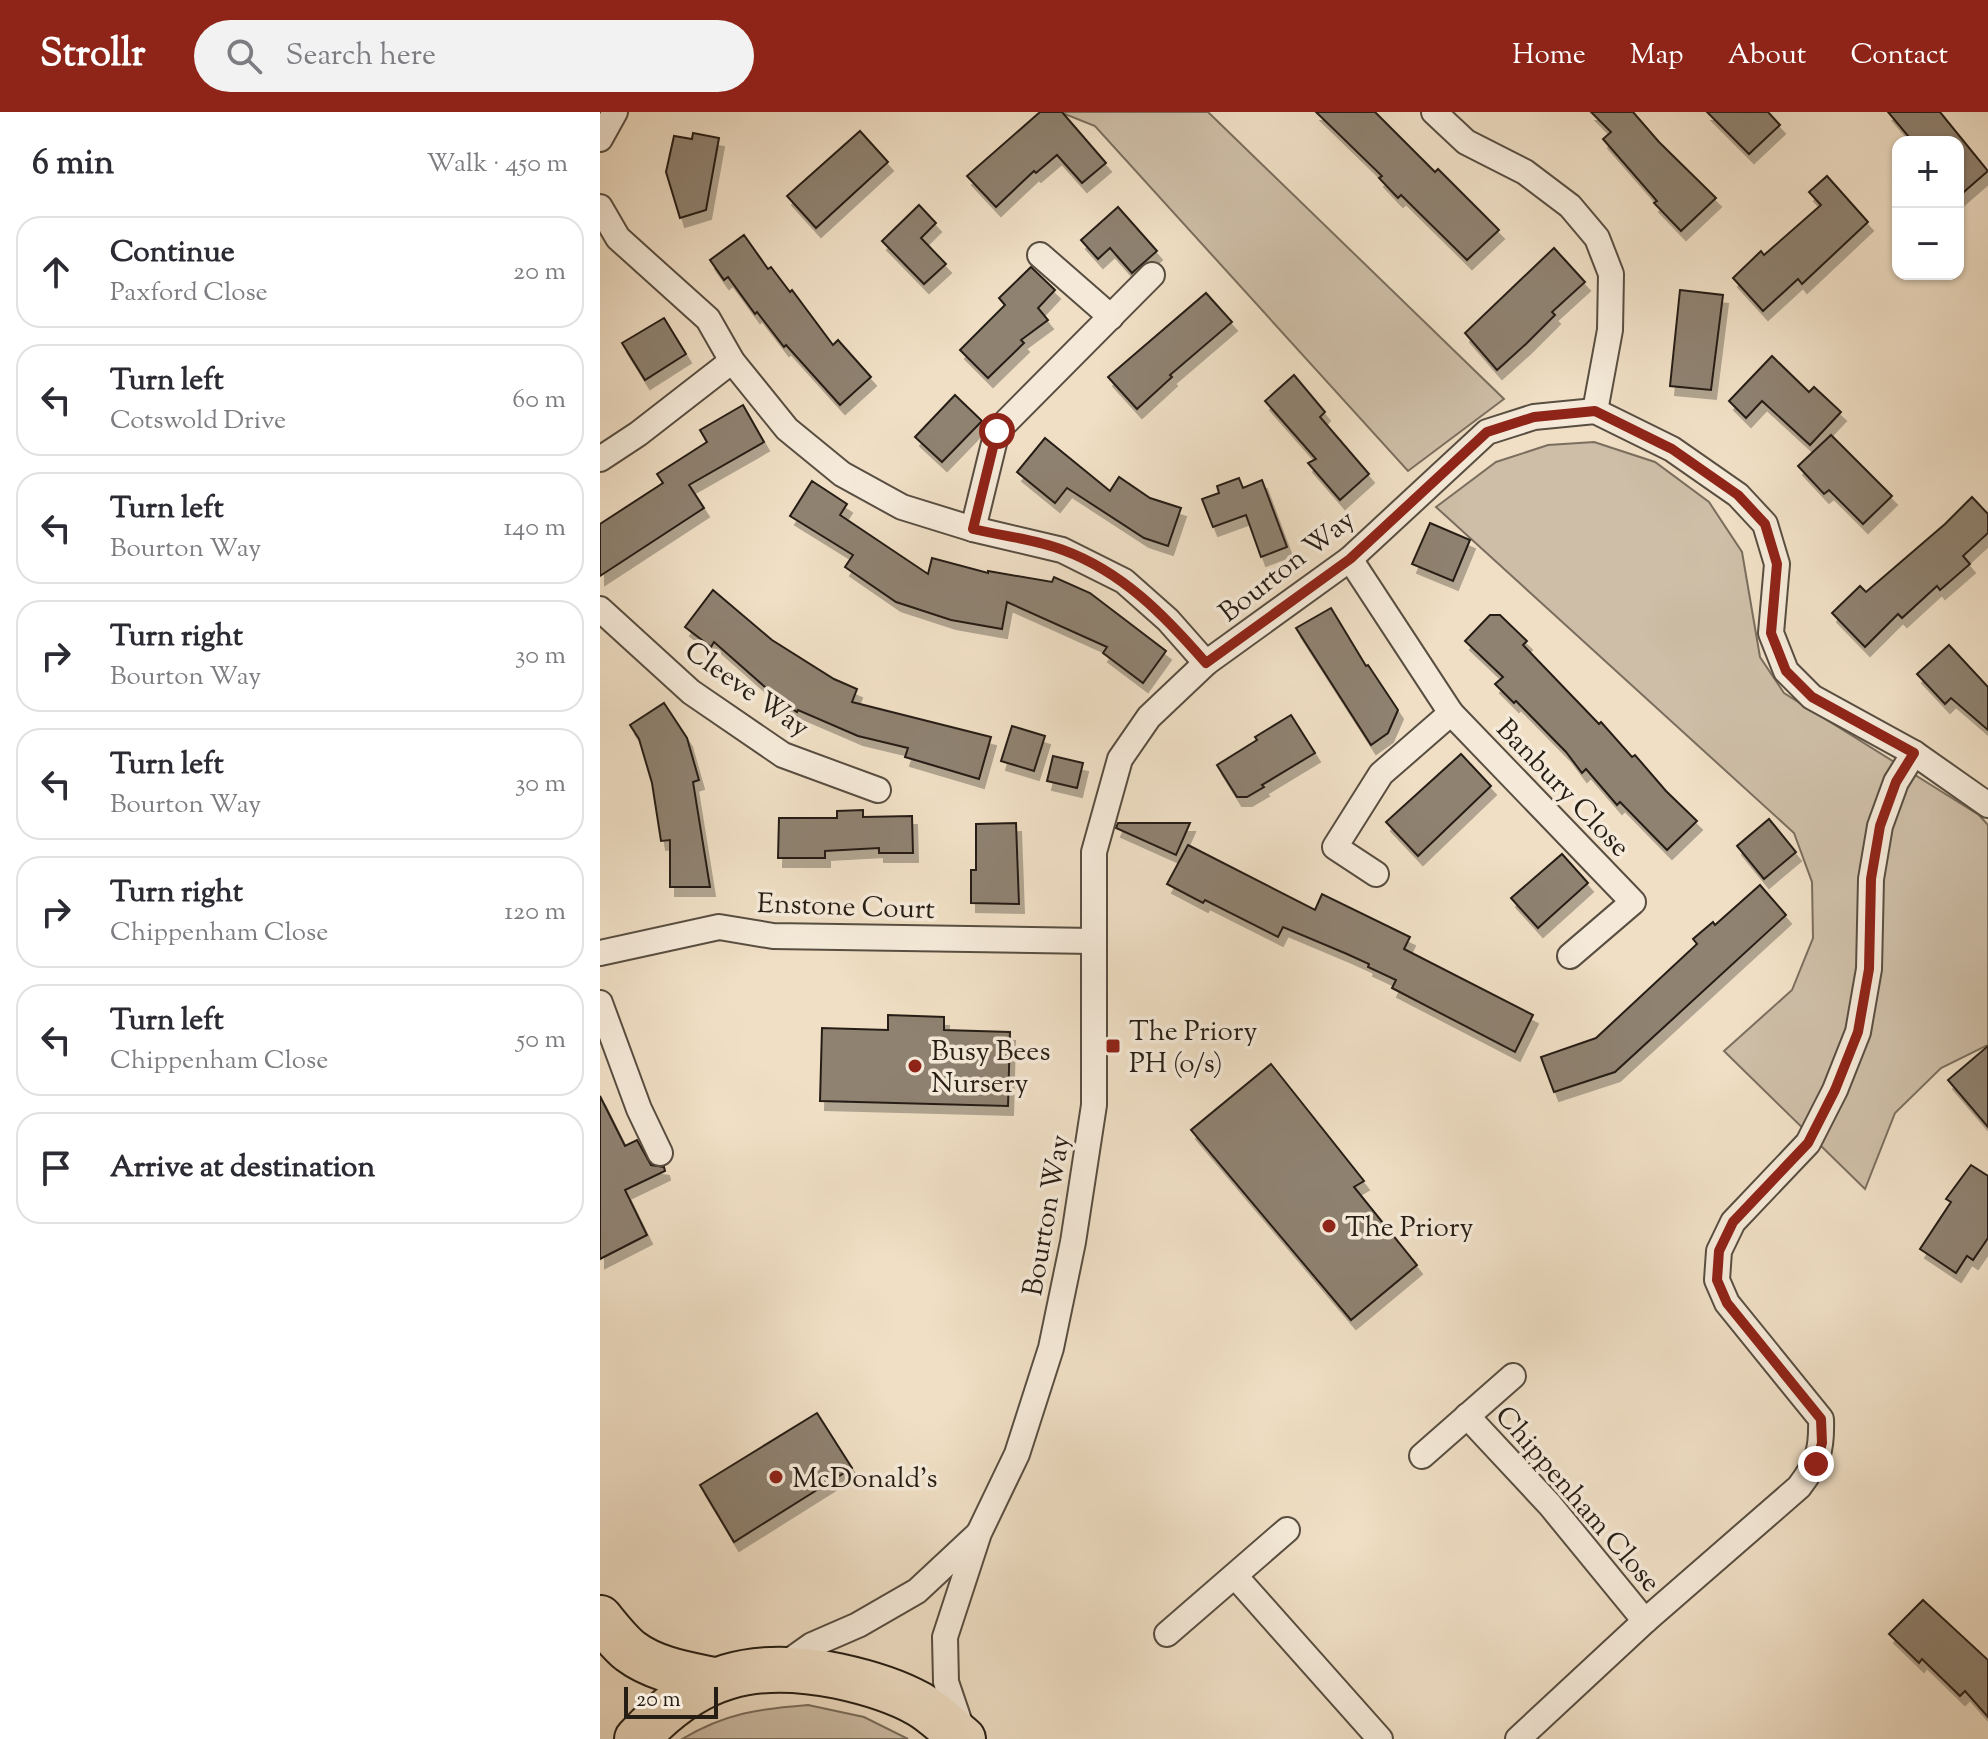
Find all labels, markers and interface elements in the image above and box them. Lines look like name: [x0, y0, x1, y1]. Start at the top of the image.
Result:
search box: [194, 20, 754, 92]
text: Strollr: [40, 29, 146, 83]
icon: search: [222, 34, 266, 78]
text: Search here: [286, 35, 436, 78]
text: Home: [1512, 36, 1586, 76]
text: Map: [1630, 36, 1684, 76]
text: About: [1728, 36, 1806, 76]
text: Contact: [1850, 36, 1948, 76]
map controls: [1892, 136, 1964, 280]
button: +: [1892, 136, 1964, 208]
text: 6 min: [32, 140, 114, 189]
text: Walk · 450 m: [427, 146, 568, 183]
button: −: [1892, 208, 1964, 280]
text: Continue: [110, 232, 235, 275]
icon: ahead: [34, 250, 78, 294]
text: 20 m: [513, 254, 566, 291]
text: Paxford Close: [110, 275, 268, 312]
text: Turn left: [110, 360, 224, 403]
icon: left: [34, 378, 78, 422]
text: 60 m: [512, 382, 566, 419]
text: Cotswold Drive: [110, 403, 286, 440]
route start: [979, 413, 1015, 449]
text: Turn left: [110, 488, 224, 531]
street label: Bourton Way: [1211, 501, 1364, 633]
icon: left: [34, 506, 78, 550]
text: 140 m: [503, 510, 566, 547]
text: Bourton Way: [110, 531, 261, 568]
text: Turn right: [110, 616, 243, 659]
street label: Cleeve Way: [676, 633, 817, 748]
icon: right: [34, 634, 78, 678]
text: 30 m: [515, 638, 566, 675]
text: Bourton Way: [110, 659, 261, 696]
street label: Banbury Close: [1486, 711, 1638, 867]
text: Turn left: [110, 744, 224, 787]
icon: left: [34, 762, 78, 806]
text: 30 m: [515, 766, 566, 803]
text: Bourton Way: [110, 787, 261, 824]
text: Turn right: [110, 872, 243, 915]
street label: Enstone Court: [756, 885, 936, 931]
icon: right: [34, 890, 78, 934]
text: 120 m: [504, 894, 566, 931]
text: Chippenham Close: [110, 915, 328, 952]
text: Turn left: [110, 1000, 224, 1043]
place label: The Priory PH (o/s): [1129, 1013, 1257, 1085]
icon: left: [34, 1018, 78, 1062]
text: 50 m: [516, 1022, 566, 1059]
place label: Busy Bees Nursery: [931, 1033, 1050, 1105]
marker: The Priory PH (o/s): [1104, 1037, 1122, 1055]
text: Chippenham Close: [110, 1043, 328, 1080]
marker: Busy Bees Nursery: [906, 1057, 924, 1075]
street label: Bourton Way: [1014, 1132, 1082, 1299]
icon: arrive: [34, 1146, 78, 1190]
text: Arrive at destination: [110, 1147, 375, 1190]
place label: The Priory: [1345, 1209, 1473, 1249]
marker: The Priory: [1320, 1217, 1338, 1235]
street label: Chippenham Close: [1484, 1398, 1669, 1602]
route end: [1798, 1446, 1834, 1482]
place label: McDonald's: [792, 1460, 938, 1500]
marker: McDonald's: [767, 1468, 785, 1486]
scale bar: [624, 1683, 718, 1719]
text: 20 m: [636, 1685, 681, 1717]

